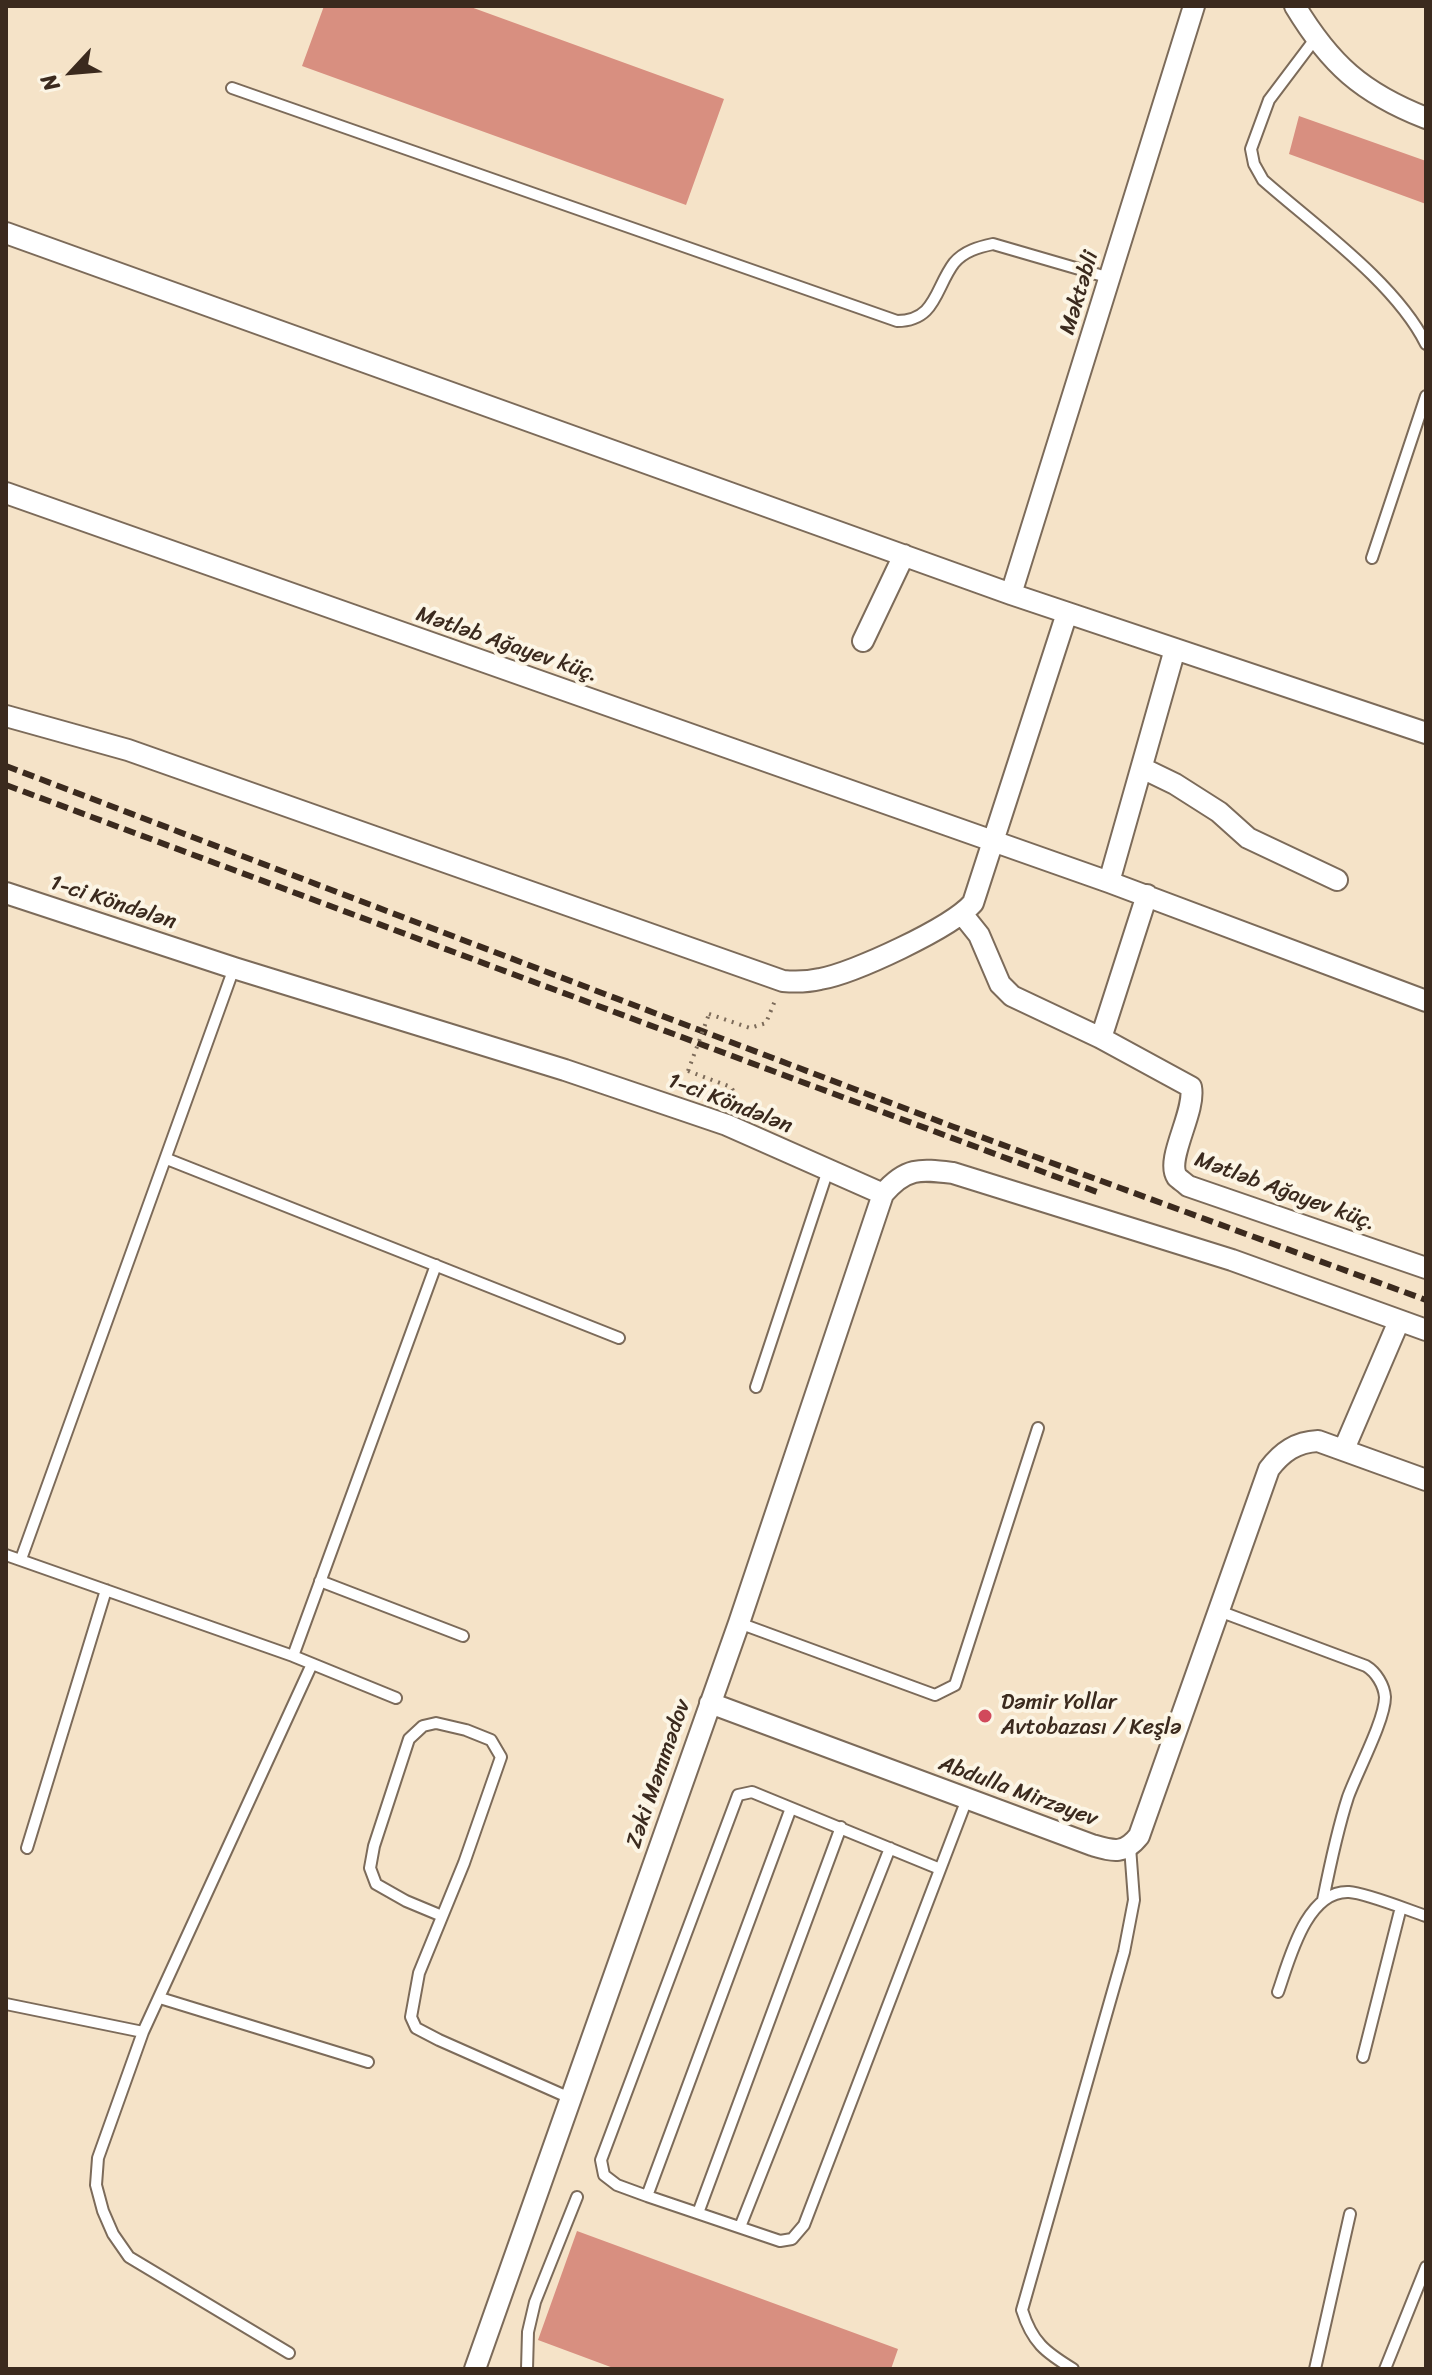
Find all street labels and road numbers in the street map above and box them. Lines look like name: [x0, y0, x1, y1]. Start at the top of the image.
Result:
street label: Məktəbli: [1055, 248, 1105, 338]
street label: Mətləb Ağayev küç.: [413, 601, 601, 689]
street label: 1-ci Köndələn: [47, 870, 179, 936]
street label: 1-ci Köndələn: [664, 1068, 796, 1140]
street label: Mətləb Ağayev küç.: [1191, 1147, 1379, 1237]
street label: Zəki Məmmədov: [621, 1696, 697, 1852]
street label: Abdulla Mirzəyev: [935, 1751, 1101, 1833]

